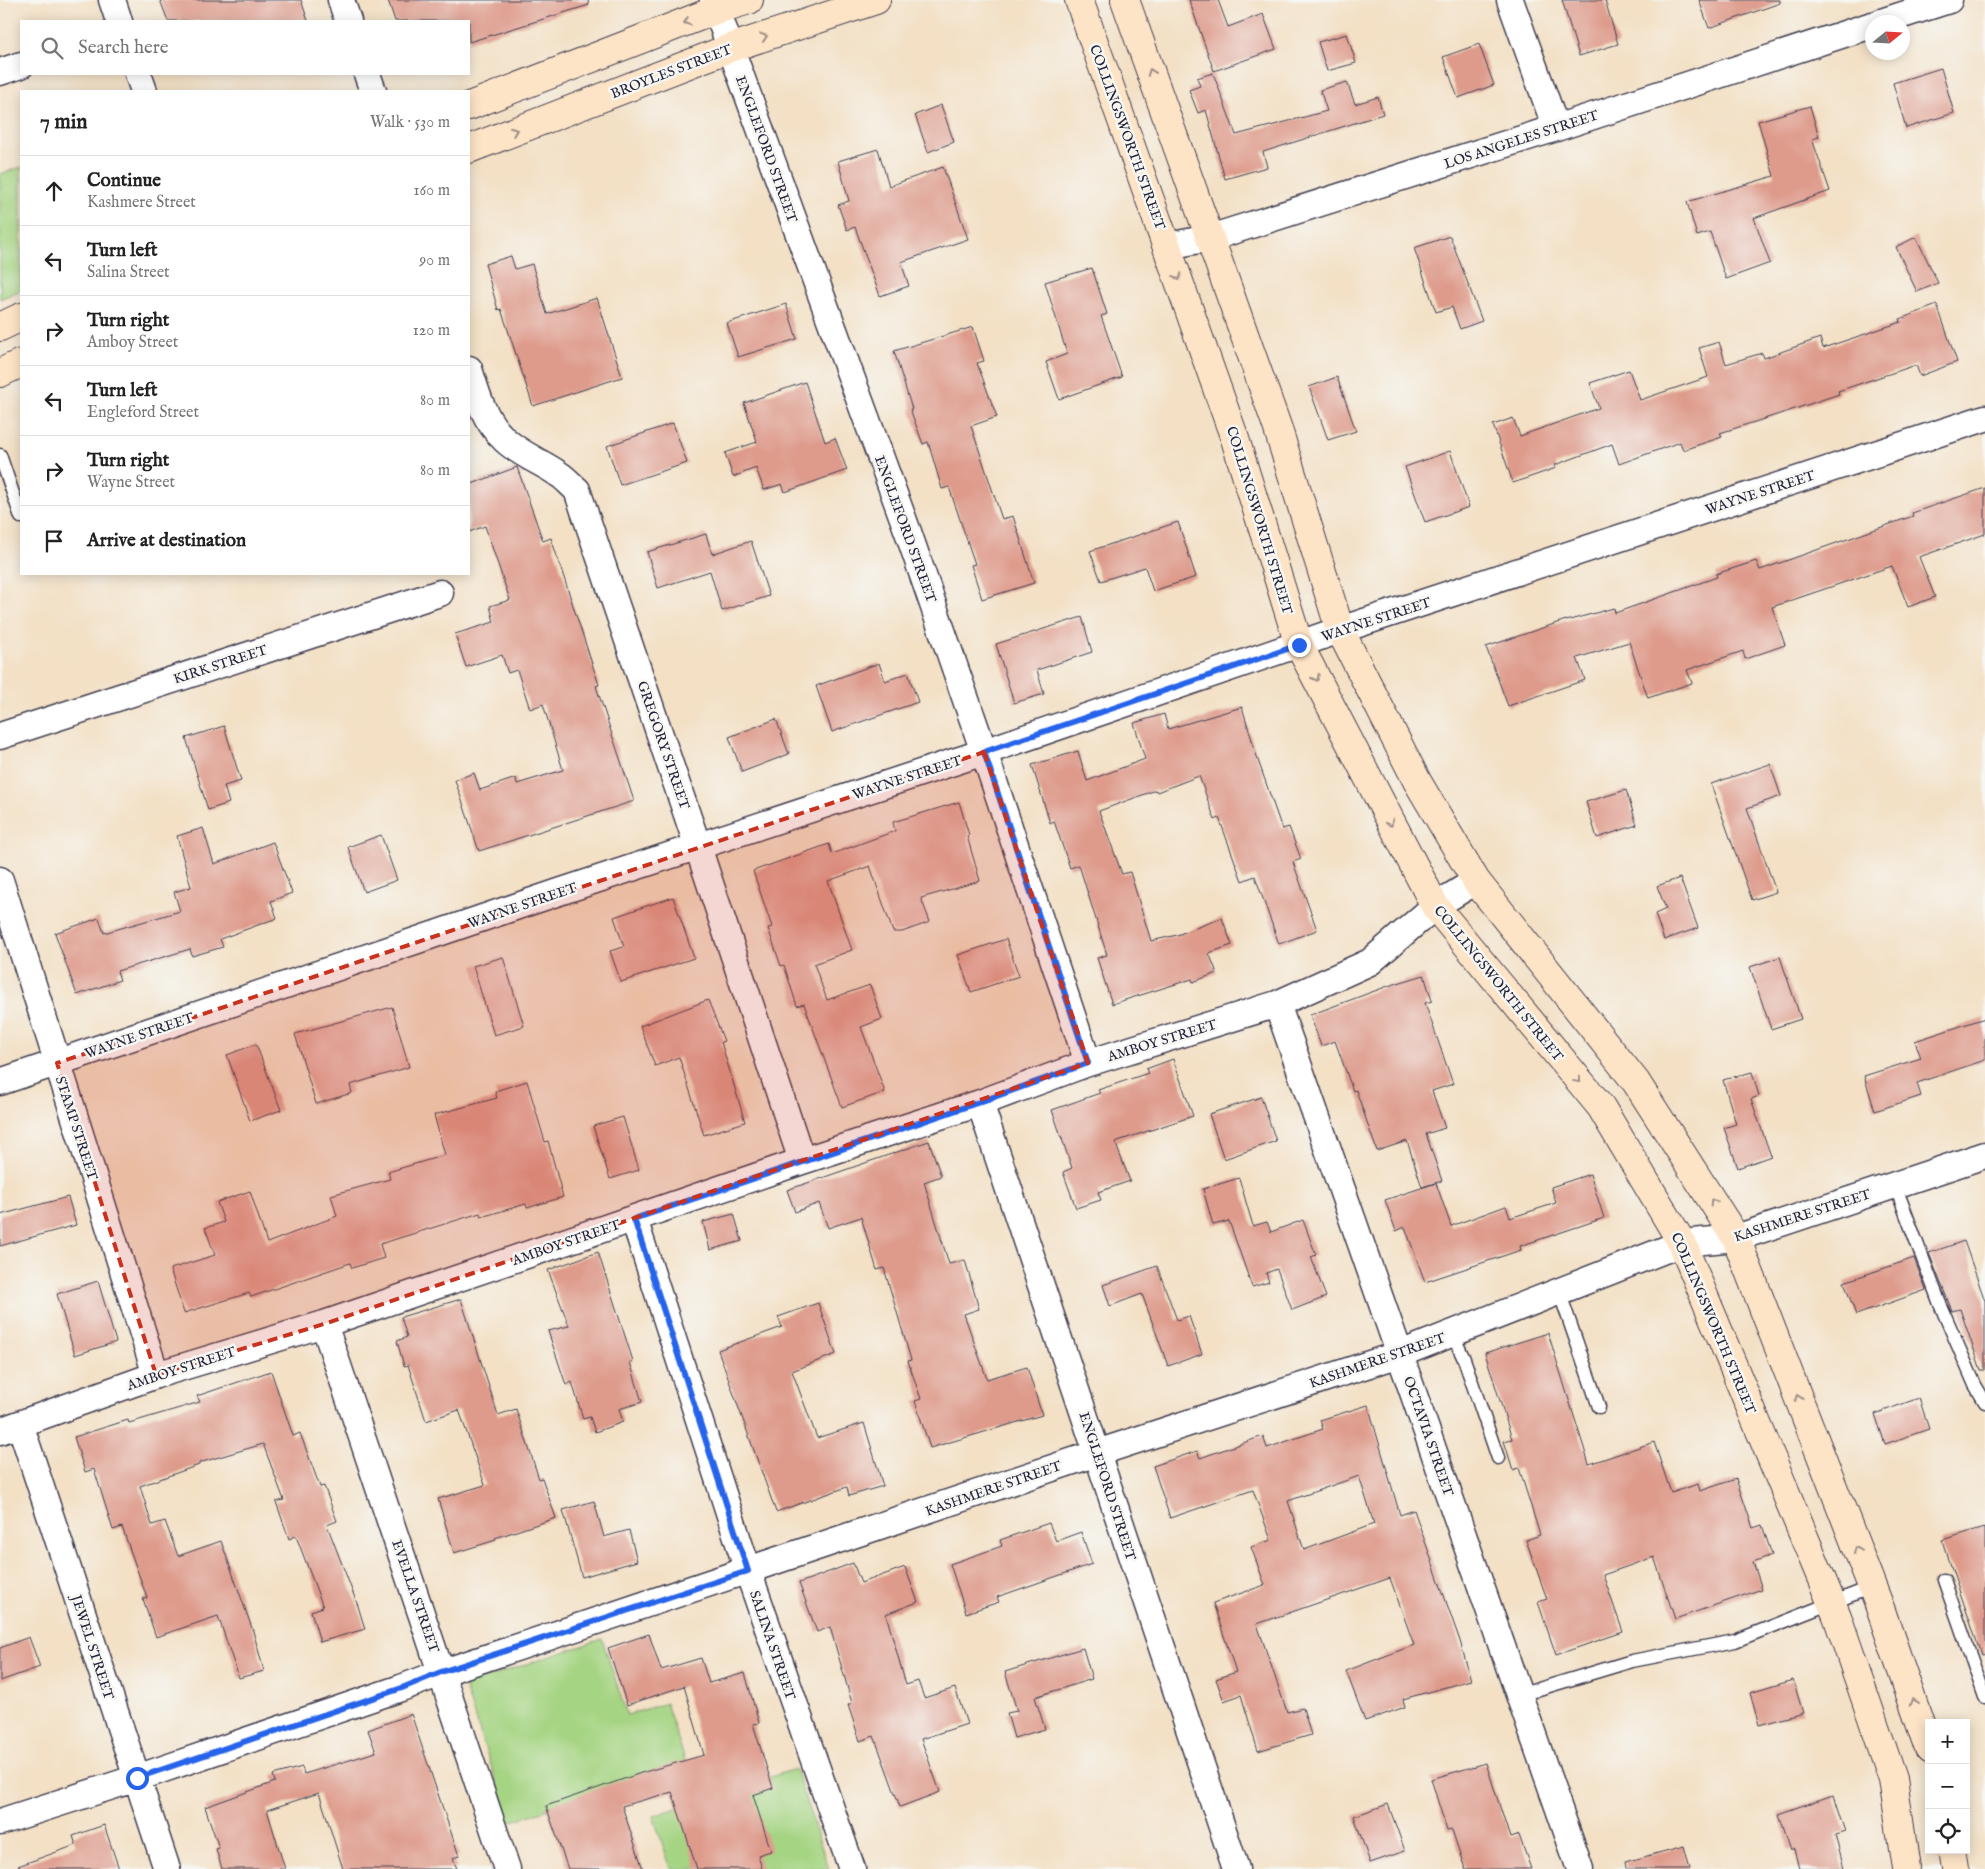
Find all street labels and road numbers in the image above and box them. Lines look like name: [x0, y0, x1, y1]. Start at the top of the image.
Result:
street label: BROYLES STREET: [608, 40, 735, 103]
street label: COLLINGSWORTH STREET: [1085, 42, 1169, 233]
street label: ENGLEFORD STREET: [731, 73, 801, 226]
street label: LOS ANGELES STREET: [1442, 106, 1602, 173]
street label: COLLINGSWORTH STREET: [1222, 424, 1296, 617]
street label: ENGLEFORD STREET: [870, 453, 940, 606]
street label: WAYNE STREET: [1703, 467, 1818, 519]
street label: WAYNE STREET: [1319, 594, 1434, 646]
street label: KIRK STREET: [171, 641, 270, 689]
street label: GREGORY STREET: [633, 679, 694, 813]
street label: WAYNE STREET: [850, 752, 965, 804]
street label: WAYNE STREET: [465, 879, 580, 933]
street label: COLLINGSWORTH STREET: [1430, 902, 1567, 1066]
street label: WAYNE STREET: [82, 1009, 197, 1063]
street label: AMBOY STREET: [1105, 1016, 1220, 1066]
street label: STAMP STREET: [51, 1074, 102, 1183]
street label: KASHMERE STREET: [1732, 1185, 1874, 1247]
street label: AMBOY STREET: [509, 1216, 624, 1270]
street label: COLLINGSWORTH STREET: [1667, 1230, 1760, 1418]
street label: KASHMERE STREET: [1307, 1329, 1448, 1393]
street label: AMBOY STREET: [124, 1343, 239, 1395]
street label: OCTAVIA STREET: [1399, 1374, 1457, 1499]
street label: ENGLEFORD STREET: [1075, 1410, 1140, 1564]
street label: KASHMERE STREET: [923, 1457, 1064, 1521]
street label: EVELLA STREET: [387, 1537, 443, 1656]
street label: SALINA STREET: [745, 1588, 799, 1703]
street label: JEWEL STREET: [66, 1591, 118, 1703]

